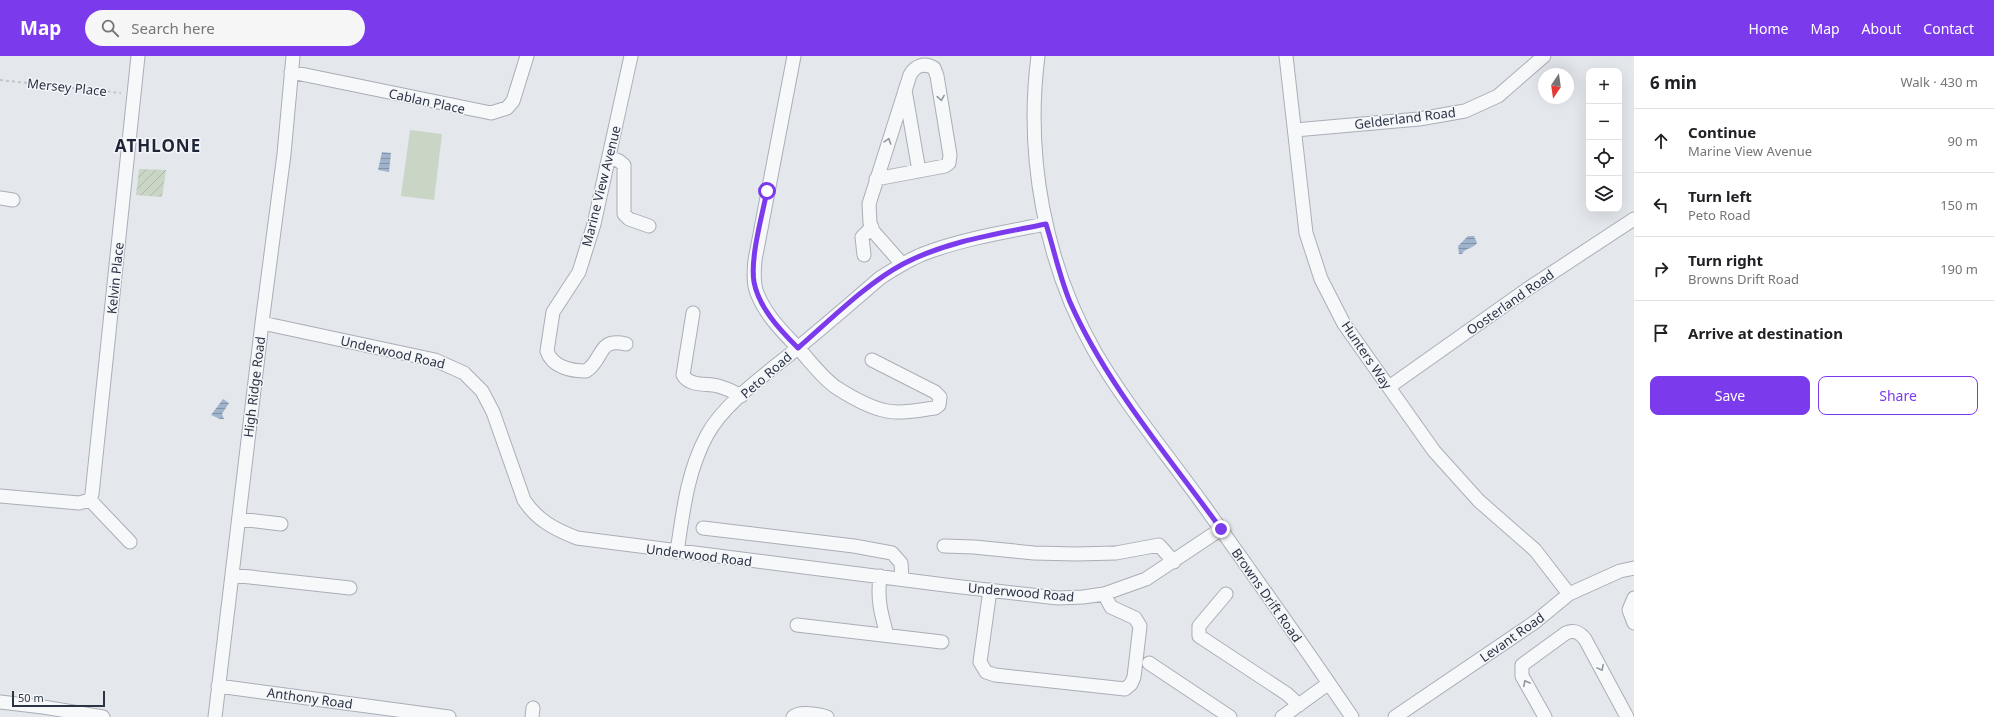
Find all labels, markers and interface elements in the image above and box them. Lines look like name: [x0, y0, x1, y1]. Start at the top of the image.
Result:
search box: [85, 10, 365, 46]
text: Map: [20, 15, 61, 41]
icon: search: [99, 17, 121, 39]
text: Search here: [131, 18, 215, 38]
text: Home: [1749, 19, 1788, 38]
text: Map: [1810, 19, 1840, 38]
text: About: [1862, 19, 1901, 38]
text: Contact: [1923, 19, 1974, 38]
north arrow: [1538, 68, 1574, 104]
map controls: [1586, 68, 1622, 212]
button: +: [1586, 68, 1622, 104]
text: 6 min: [1650, 71, 1697, 94]
text: Walk · 430 m: [1900, 73, 1978, 91]
street label: Mersey Place: [26, 74, 108, 100]
street label: Cablan Place: [387, 84, 467, 118]
one-way arrow: [936, 95, 944, 101]
street label: Gelderland Road: [1353, 103, 1457, 133]
button: −: [1586, 104, 1622, 140]
text: Continue: [1688, 122, 1756, 142]
street label: Marine View Avenue: [577, 124, 625, 248]
icon: ahead: [1650, 130, 1672, 152]
text: 90 m: [1948, 132, 1978, 150]
district label: ATHLONE: [115, 134, 201, 157]
one-way arrow: [883, 138, 891, 145]
button: locate: [1586, 140, 1622, 176]
text: Marine View Avenue: [1688, 142, 1812, 160]
button: layers: [1586, 176, 1622, 212]
route start: [758, 182, 776, 200]
text: Turn left: [1688, 186, 1752, 206]
icon: left: [1650, 194, 1672, 216]
text: 150 m: [1940, 196, 1978, 214]
text: Peto Road: [1688, 206, 1750, 224]
street label: Kelvin Place: [102, 241, 128, 315]
text: Turn right: [1688, 250, 1763, 270]
icon: right: [1650, 258, 1672, 280]
text: 190 m: [1940, 260, 1978, 278]
street label: Oosterland Road: [1463, 265, 1557, 339]
text: Browns Drift Road: [1688, 270, 1799, 288]
street label: Hunters Way: [1338, 317, 1397, 393]
icon: arrive: [1650, 322, 1672, 344]
text: Arrive at destination: [1688, 323, 1843, 343]
street label: Underwood Road: [339, 331, 447, 373]
street label: High Ridge Road: [239, 335, 269, 439]
street label: Peto Road: [737, 348, 795, 402]
button: Save: [1650, 376, 1810, 415]
button: Share: [1818, 376, 1978, 415]
route end: [1212, 520, 1230, 538]
street label: Underwood Road: [645, 540, 753, 570]
street label: Browns Drift Road: [1228, 544, 1306, 646]
street label: Underwood Road: [967, 578, 1075, 606]
street label: Levant Road: [1476, 608, 1548, 666]
one-way arrow: [1596, 664, 1604, 672]
one-way arrow: [1523, 680, 1530, 687]
street label: Anthony Road: [266, 683, 354, 713]
scale bar: [12, 689, 105, 708]
text: 50 m: [18, 690, 44, 705]

